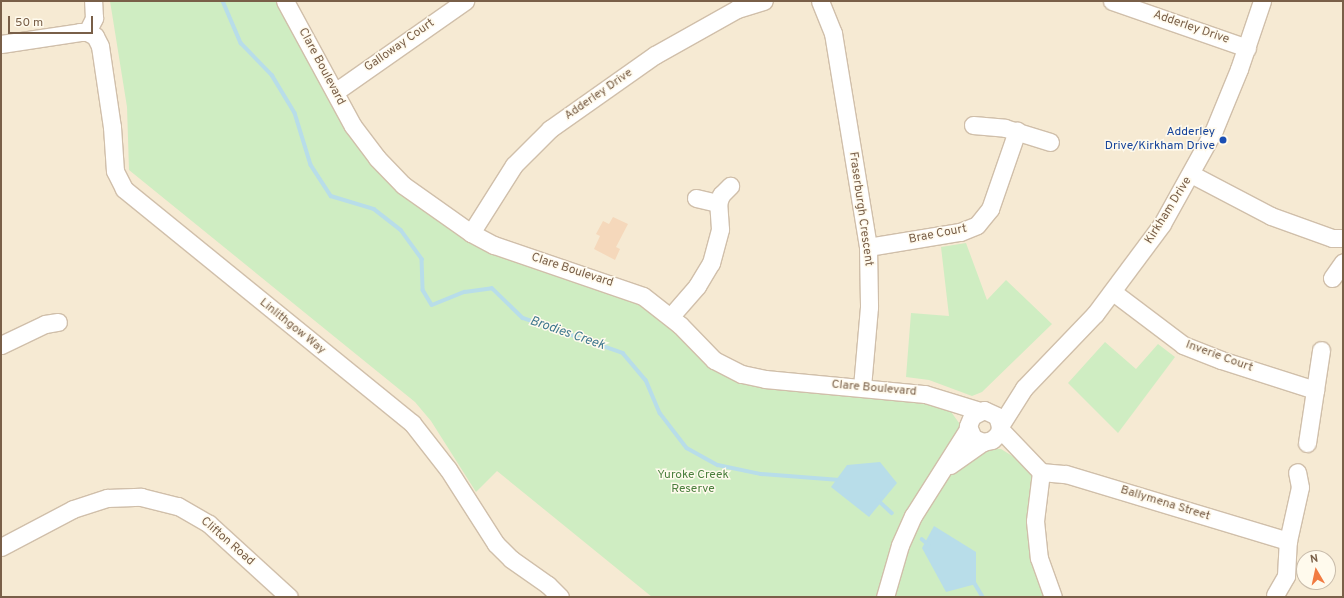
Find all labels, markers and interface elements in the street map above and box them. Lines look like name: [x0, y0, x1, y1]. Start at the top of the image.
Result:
scale bar: [10, 8, 95, 34]
street label: Adderley Drive: [1151, 8, 1231, 48]
text: 50 m: [15, 15, 43, 31]
street label: Galloway Court: [362, 17, 438, 75]
street label: Clare Boulevard: [295, 26, 347, 108]
street label: Adderley Drive: [562, 66, 636, 124]
place label: Adderley Drive/Kirkham Drive: [1105, 126, 1215, 154]
marker: Adderley Drive/Kirkham Drive: [1218, 135, 1228, 145]
street label: Fraserburgh Crescent: [845, 151, 875, 267]
street label: Kirkham Drive: [1143, 175, 1195, 247]
street label: Brae Court: [908, 222, 968, 248]
street label: Clare Boulevard: [529, 251, 615, 291]
street label: Linlithgow Way: [256, 296, 328, 358]
water label: Brodies Creek: [528, 314, 606, 354]
street label: Inverie Court: [1183, 338, 1255, 376]
street label: Clare Boulevard: [831, 378, 917, 400]
park label: Yuroke Creek Reserve: [657, 469, 729, 497]
street label: Ballymena Street: [1118, 484, 1212, 524]
street label: Clifton Road: [197, 515, 257, 569]
north arrow: [1296, 550, 1336, 590]
text: N: [1309, 552, 1319, 567]

